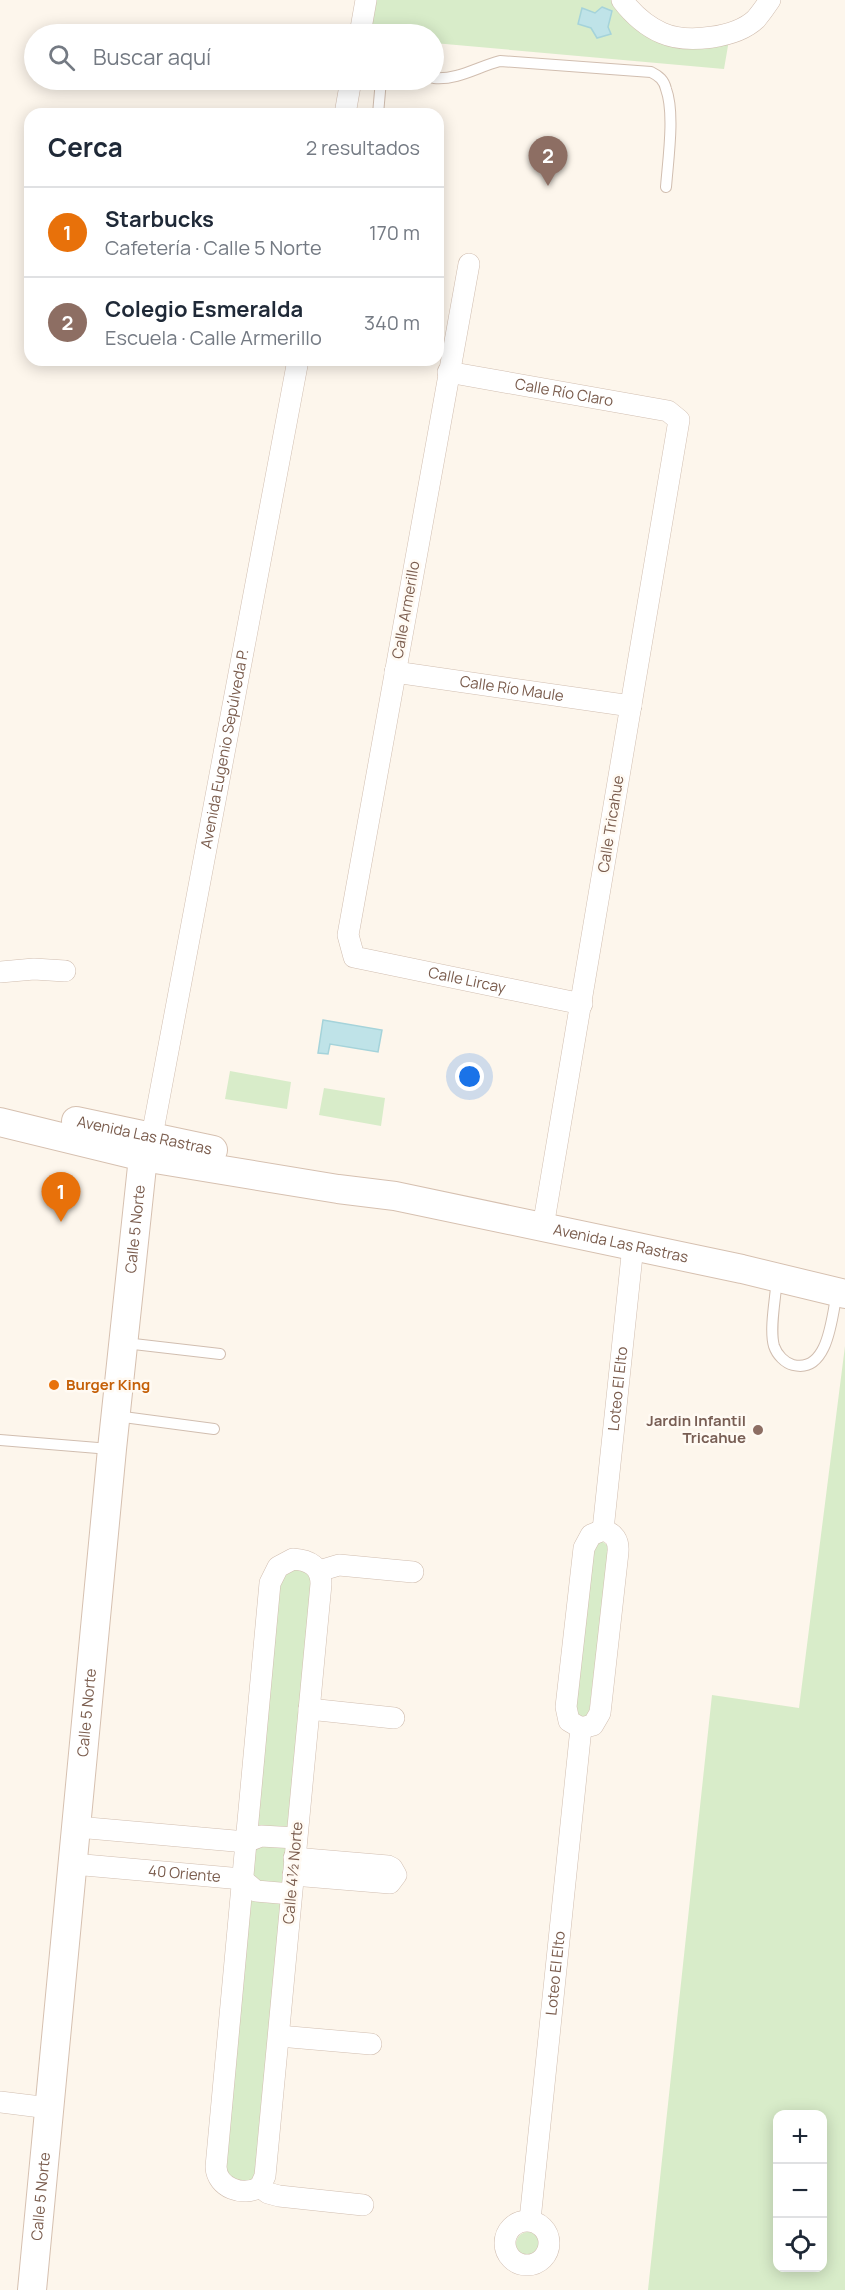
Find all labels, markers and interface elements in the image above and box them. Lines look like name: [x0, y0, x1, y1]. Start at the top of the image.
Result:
search box: [24, 24, 444, 90]
icon: search: [45, 41, 78, 74]
text: Buscar aquí: [93, 42, 211, 72]
text: Cerca: [48, 129, 123, 165]
text: 2 resultados: [306, 134, 420, 161]
pin: 2: [528, 136, 568, 186]
text: Starbucks: [105, 204, 214, 234]
text: 1: [63, 219, 72, 246]
text: 170 m: [369, 219, 420, 246]
text: Cafetería · Calle 5 Norte: [105, 234, 322, 261]
text: Colegio Esmeralda: [105, 294, 303, 324]
text: 2: [62, 309, 73, 336]
text: 340 m: [364, 309, 420, 336]
text: Escuela · Calle Armerillo: [105, 324, 322, 351]
street label: Calle Río Claro: [513, 373, 615, 411]
street label: Calle Armerillo: [387, 559, 424, 660]
street label: Avenida Eugenio Sepúlveda P.: [195, 647, 253, 850]
street label: Calle Río Maule: [458, 670, 566, 706]
street label: Calle Tricahue: [592, 774, 629, 874]
street label: Calle Lircay: [427, 962, 508, 998]
your location: [455, 1062, 484, 1091]
street label: Avenida Las Rastras: [75, 1111, 214, 1160]
pin: 1: [42, 1172, 80, 1222]
street label: Calle 5 Norte: [120, 1184, 150, 1274]
street label: Avenida Las Rastras: [552, 1219, 690, 1267]
street label: Loteo El Elto: [603, 1345, 632, 1432]
place label: Burger King: [66, 1374, 150, 1395]
marker: Burger King: [47, 1378, 61, 1392]
place label: Jardin Infantil Tricahue: [646, 1410, 746, 1448]
marker: Jardin Infantil Tricahue: [751, 1423, 765, 1437]
street label: Calle 5 Norte: [72, 1667, 101, 1758]
street label: Calle 4½ Norte: [278, 1821, 307, 1925]
street label: 40 Oriente: [147, 1860, 222, 1887]
street label: Loteo El Elto: [540, 1930, 570, 2016]
map controls: [773, 2110, 827, 2272]
button: +: [773, 2110, 827, 2164]
street label: Calle 5 Norte: [26, 2151, 55, 2241]
button: −: [773, 2164, 827, 2218]
button: locate: [773, 2218, 827, 2272]

